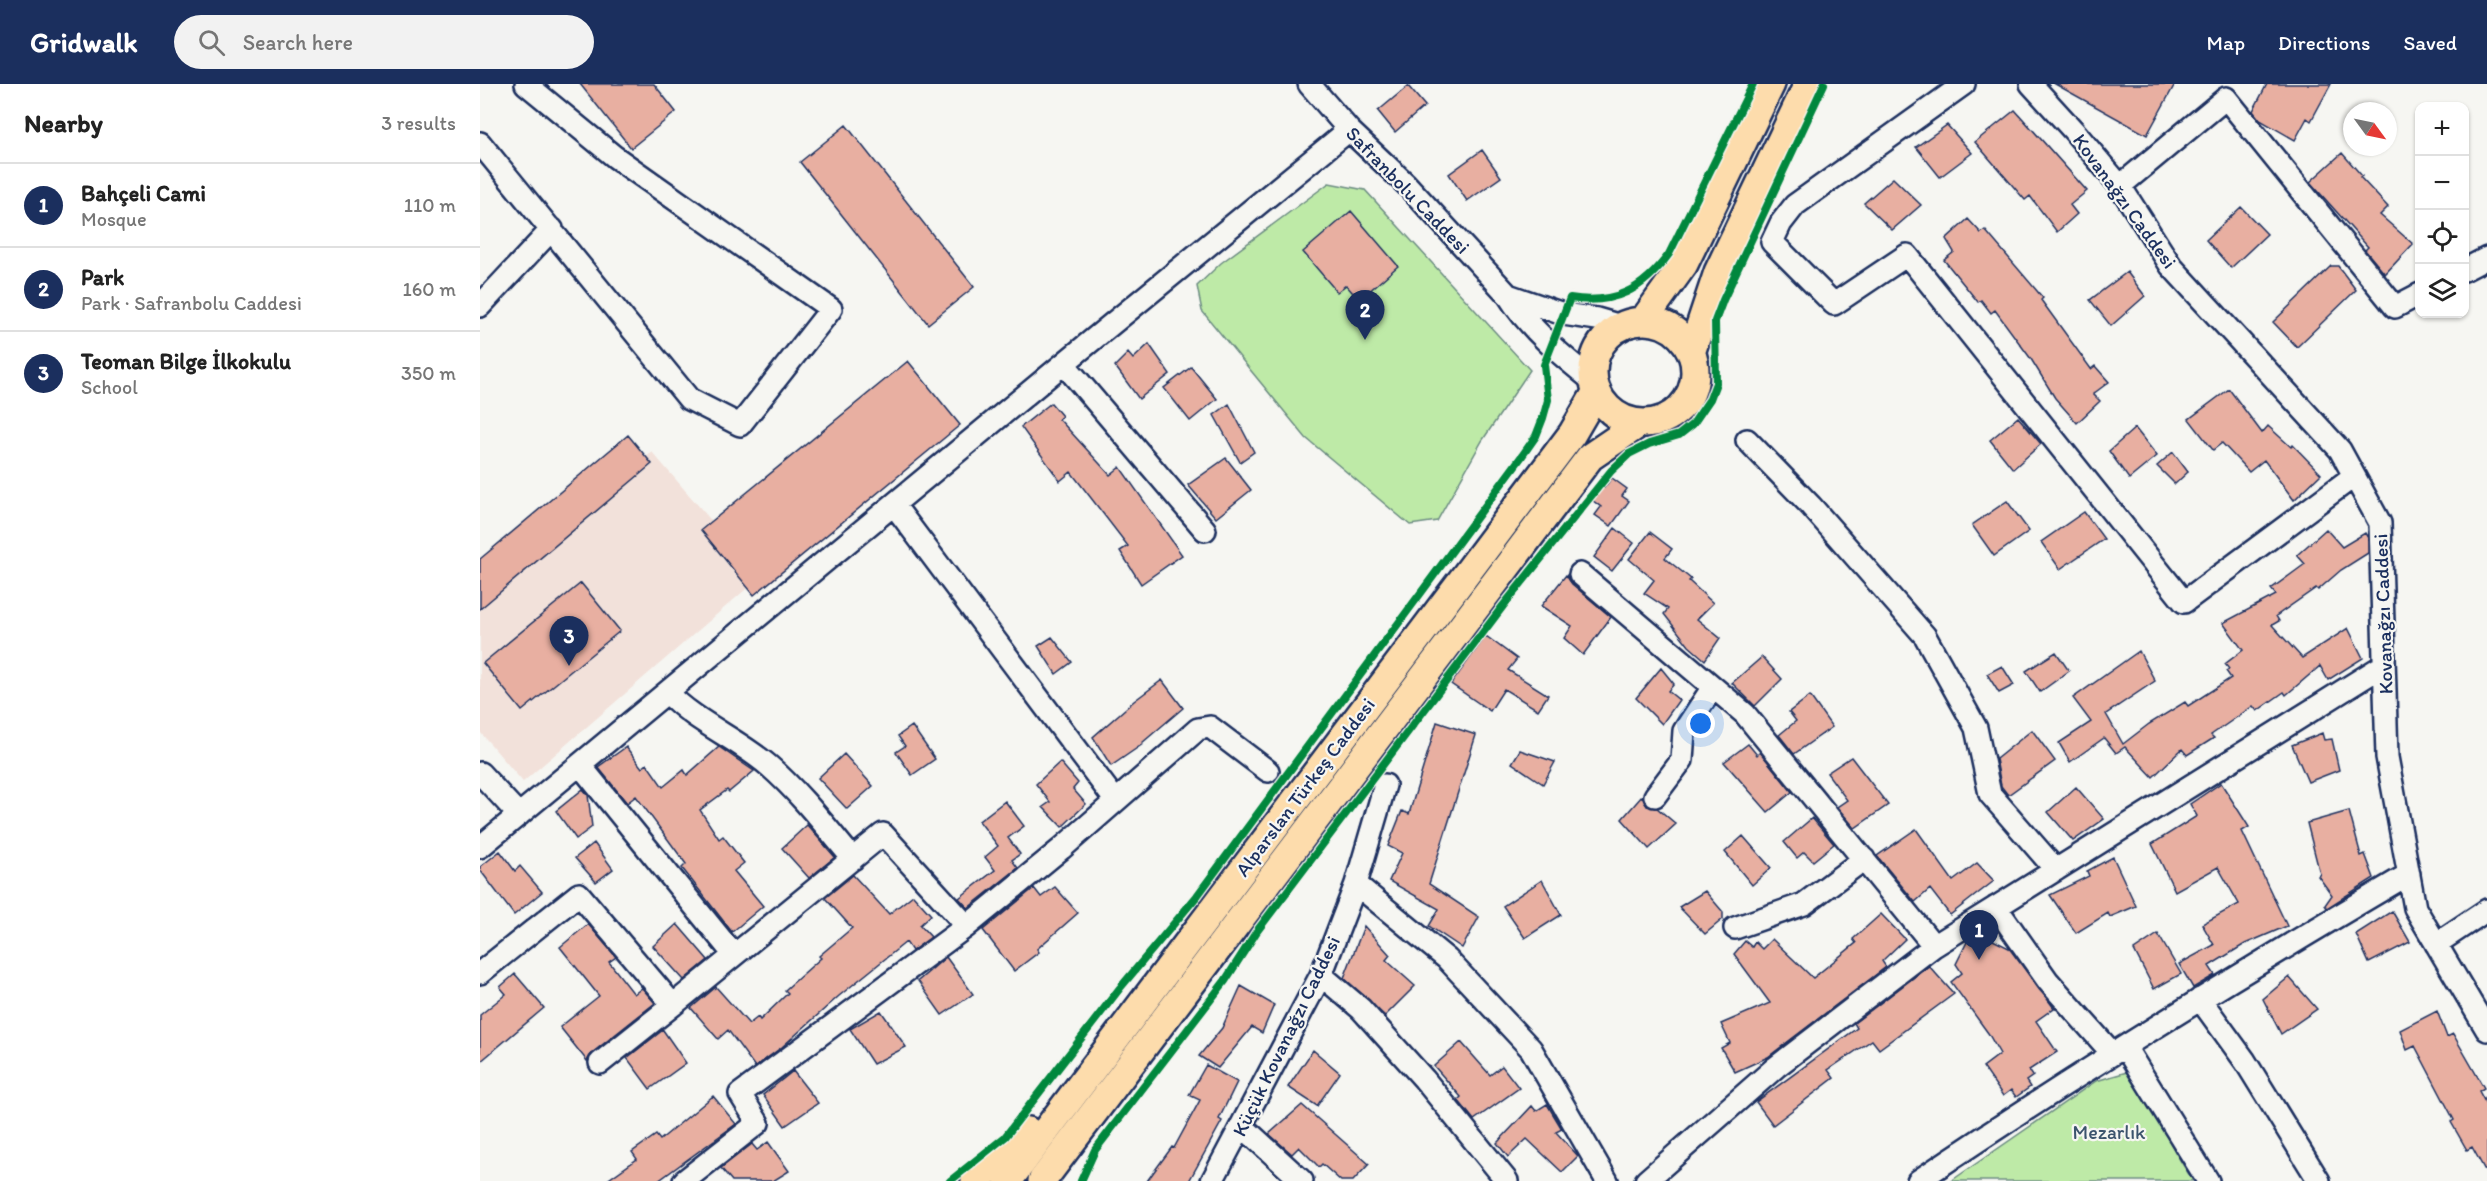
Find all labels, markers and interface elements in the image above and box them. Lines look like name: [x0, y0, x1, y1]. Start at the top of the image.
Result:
search box: [174, 15, 594, 69]
text: Gridwalk: [30, 25, 138, 59]
icon: search: [195, 26, 228, 59]
text: Search here: [243, 29, 353, 56]
text: Map: [2207, 30, 2245, 55]
text: Directions: [2278, 30, 2370, 55]
text: Saved: [2403, 30, 2457, 55]
north arrow: [2343, 102, 2397, 156]
map controls: [2415, 102, 2469, 318]
button: +: [2415, 102, 2469, 156]
text: Nearby: [24, 107, 103, 139]
text: 3 results: [381, 111, 456, 135]
street label: Safranbolu Caddesi: [1341, 121, 1475, 259]
street label: Kovanağzı Caddesi: [2068, 129, 2182, 273]
button: −: [2415, 156, 2469, 210]
text: Bahçeli Cami: [81, 180, 206, 207]
text: 1: [39, 193, 48, 217]
text: 110 m: [404, 193, 456, 217]
text: Mosque: [81, 207, 147, 231]
button: locate: [2415, 210, 2469, 264]
text: Park: [81, 264, 124, 291]
button: layers: [2415, 264, 2469, 318]
text: 2: [38, 277, 49, 301]
text: 160 m: [403, 277, 456, 301]
pin: 2: [1346, 290, 1384, 340]
text: Park · Safranbolu Caddesi: [81, 291, 302, 315]
text: Teoman Bilge İlkokulu: [81, 348, 291, 375]
text: 3: [38, 361, 49, 385]
text: 350 m: [401, 361, 456, 385]
text: School: [81, 375, 138, 399]
street label: Kovanağzı Caddesi: [2368, 533, 2398, 695]
pin: 3: [550, 616, 589, 666]
street label: Alparslan Türkeş Caddesi: [1230, 693, 1380, 881]
your location: [1686, 709, 1715, 738]
pin: 1: [1960, 910, 1998, 960]
street label: Küçük Kovanağzı Caddesi: [1227, 932, 1345, 1140]
park label: Mezarlık: [2073, 1120, 2146, 1144]

